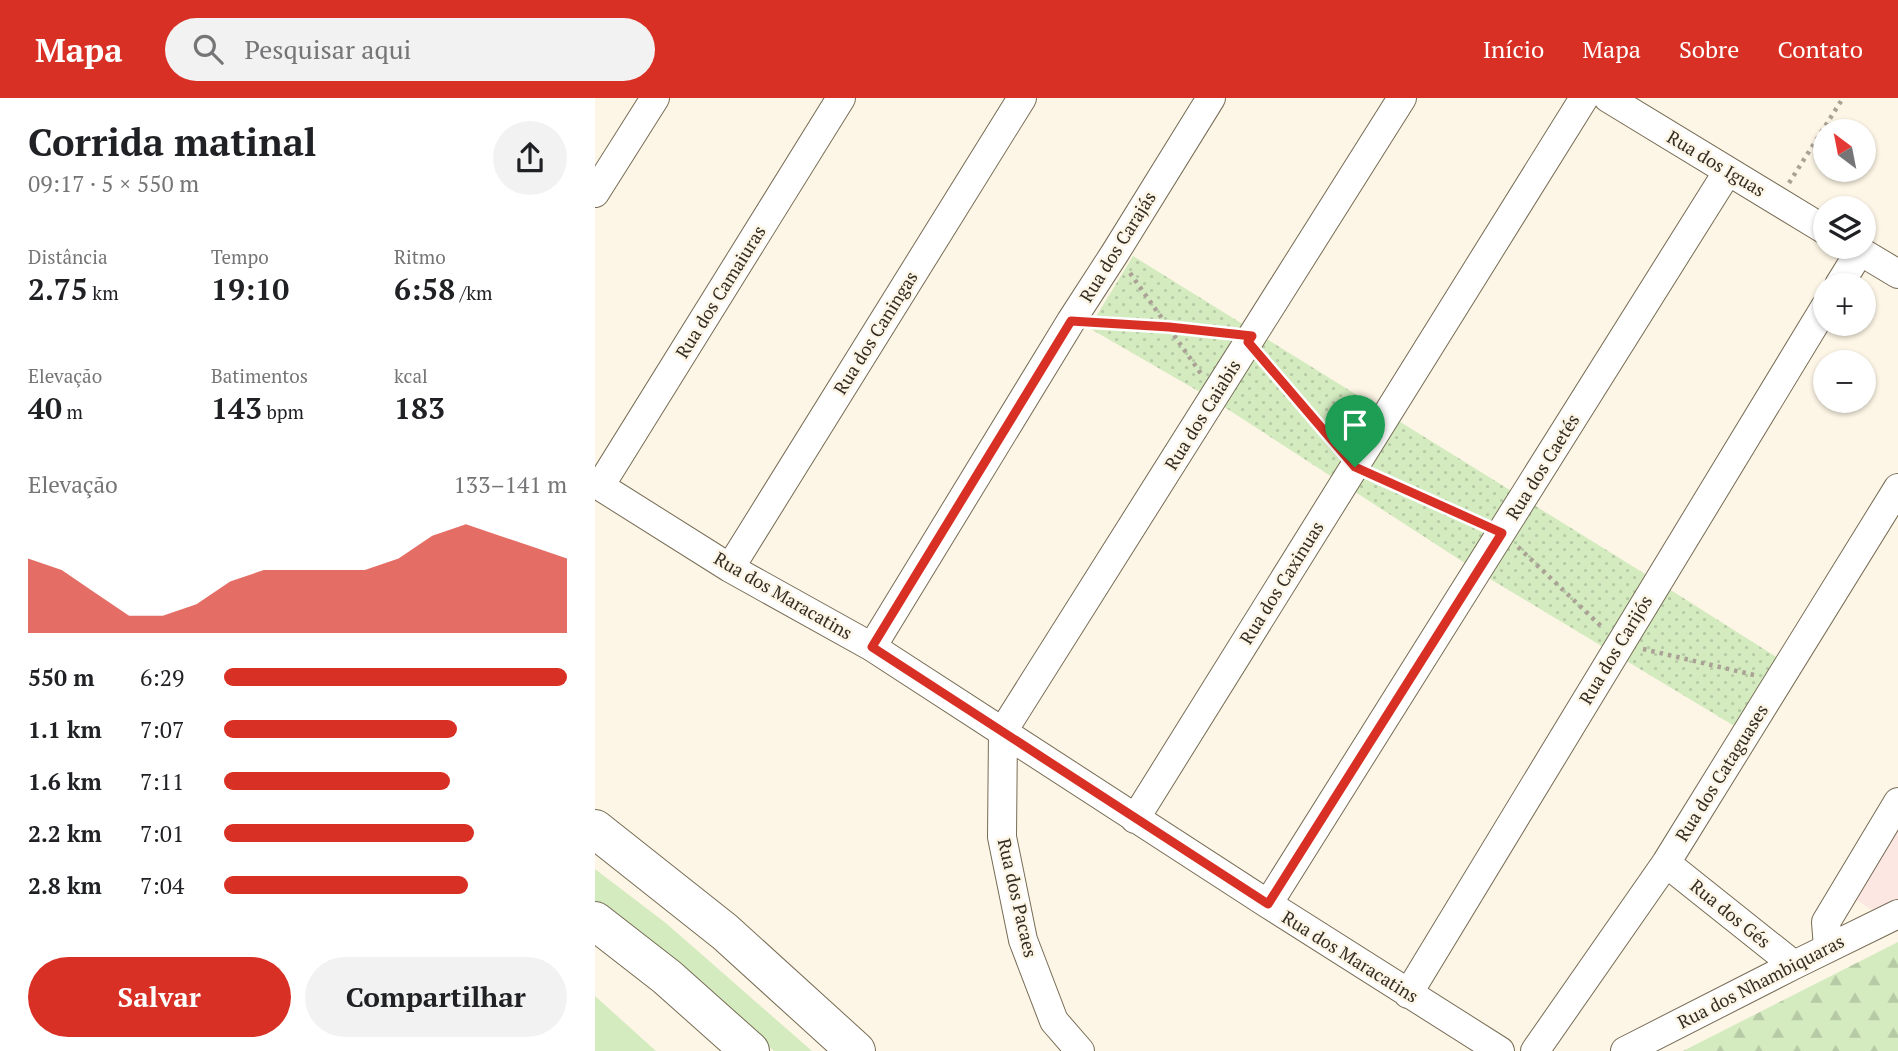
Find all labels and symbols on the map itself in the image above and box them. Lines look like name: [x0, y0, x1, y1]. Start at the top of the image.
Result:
north arrow: [1813, 119, 1876, 182]
street label: Rua dos Iguas: [1663, 124, 1770, 202]
street label: Rua dos Carajás: [1074, 187, 1161, 306]
street label: Rua dos Camaiuras: [670, 221, 771, 362]
street label: Rua dos Caningas: [828, 266, 923, 399]
street label: Rua dos Caiabis: [1159, 355, 1246, 474]
pin: [1325, 395, 1385, 467]
street label: Rua dos Caetés: [1500, 409, 1584, 524]
street label: Rua dos Caxinuas: [1234, 516, 1329, 649]
street label: Rua dos Maracatins: [710, 546, 857, 645]
street label: Rua dos Carijós: [1573, 590, 1657, 709]
street label: Rua dos Cataguases: [1669, 699, 1773, 846]
street label: Rua dos Pacaes: [993, 836, 1043, 960]
street label: Rua dos Gés: [1686, 873, 1776, 953]
street label: Rua dos Maracatins: [1278, 905, 1423, 1008]
street label: Rua dos Nhambiquaras: [1673, 929, 1848, 1034]

